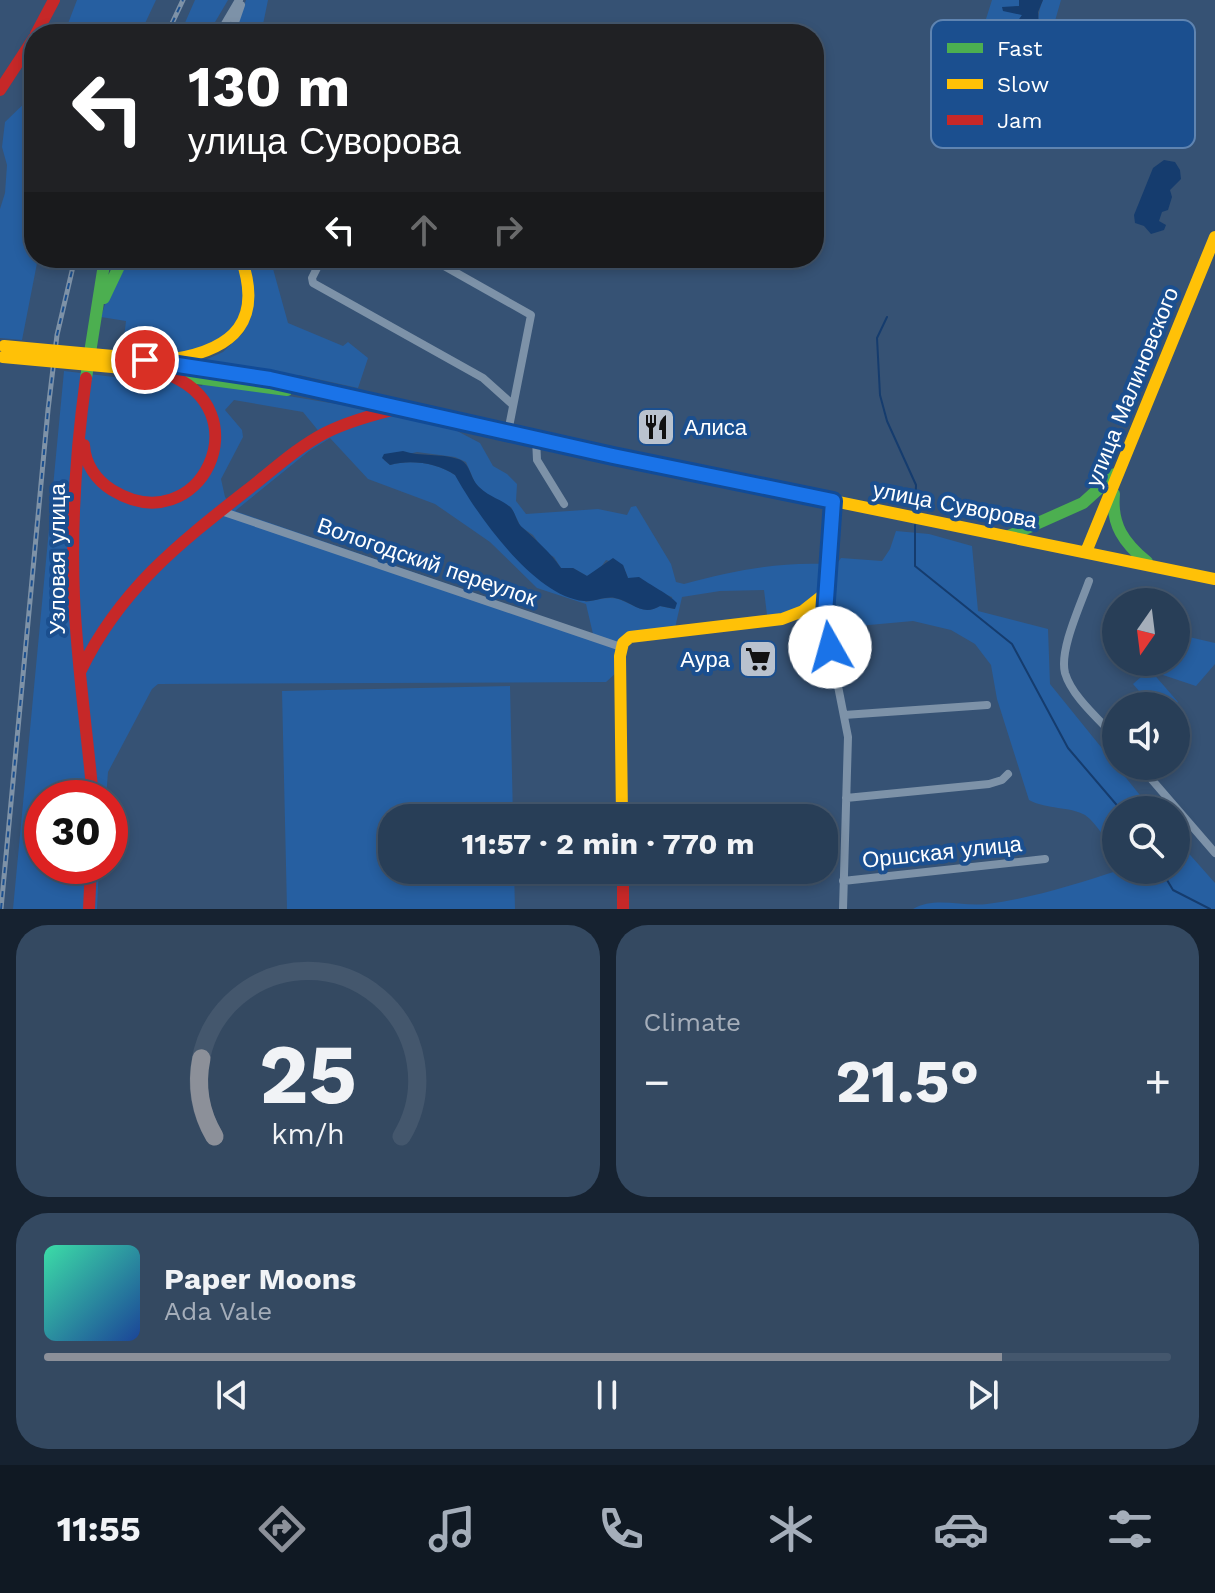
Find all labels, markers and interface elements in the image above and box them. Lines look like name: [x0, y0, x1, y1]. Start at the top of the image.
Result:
legend: [931, 20, 1195, 148]
text: Fast: [997, 36, 1043, 61]
text: 130 m: [188, 54, 350, 120]
icon: left: [56, 56, 160, 160]
text: Slow: [997, 72, 1049, 97]
text: Jam: [997, 108, 1042, 133]
text: улица Суворова: [188, 121, 461, 163]
icon: left: [318, 208, 362, 252]
icon: ahead: [402, 208, 446, 252]
icon: right: [486, 208, 530, 252]
street label: улица Малиновского: [1081, 284, 1183, 490]
pin: [111, 326, 179, 394]
icon: arrive: [123, 338, 167, 382]
restaurant icon: Алиса: [635, 406, 677, 448]
place label: Алиса: [684, 415, 748, 440]
street label: улица Суворова: [871, 477, 1040, 533]
street label: Узловая улица: [45, 483, 70, 635]
street label: Вологодский переулок: [314, 513, 540, 611]
north arrow: [1102, 588, 1190, 676]
map controls: [1102, 588, 1190, 884]
position arrow: [788, 605, 872, 689]
supermarket icon: Аура: [737, 638, 779, 680]
place label: Аура: [680, 647, 731, 672]
button: sound: [1102, 692, 1190, 780]
speed limit sign: 30: [24, 780, 128, 884]
button: search: [1102, 796, 1190, 884]
text: 11:57 · 2 min · 770 m: [462, 826, 754, 861]
street label: Оршская улица: [861, 831, 1024, 873]
text: Climate: [644, 1007, 741, 1037]
text: 25: [259, 1026, 357, 1123]
text: 21.5°: [835, 1046, 979, 1117]
text: −: [644, 1056, 670, 1108]
text: +: [1144, 1056, 1171, 1108]
text: km/h: [271, 1117, 345, 1151]
text: Paper Moons: [164, 1261, 356, 1296]
text: Ada Vale: [164, 1296, 272, 1326]
icon: previous: [210, 1373, 254, 1417]
icon: pause: [585, 1373, 629, 1417]
icon: next: [961, 1373, 1005, 1417]
icon: directions: [254, 1501, 310, 1557]
icon: music: [424, 1501, 480, 1557]
icon: phone: [593, 1501, 649, 1557]
icon: climate: [763, 1501, 819, 1557]
icon: car: [933, 1501, 989, 1557]
icon: filters: [1102, 1501, 1158, 1557]
text: 11:55: [57, 1508, 141, 1550]

